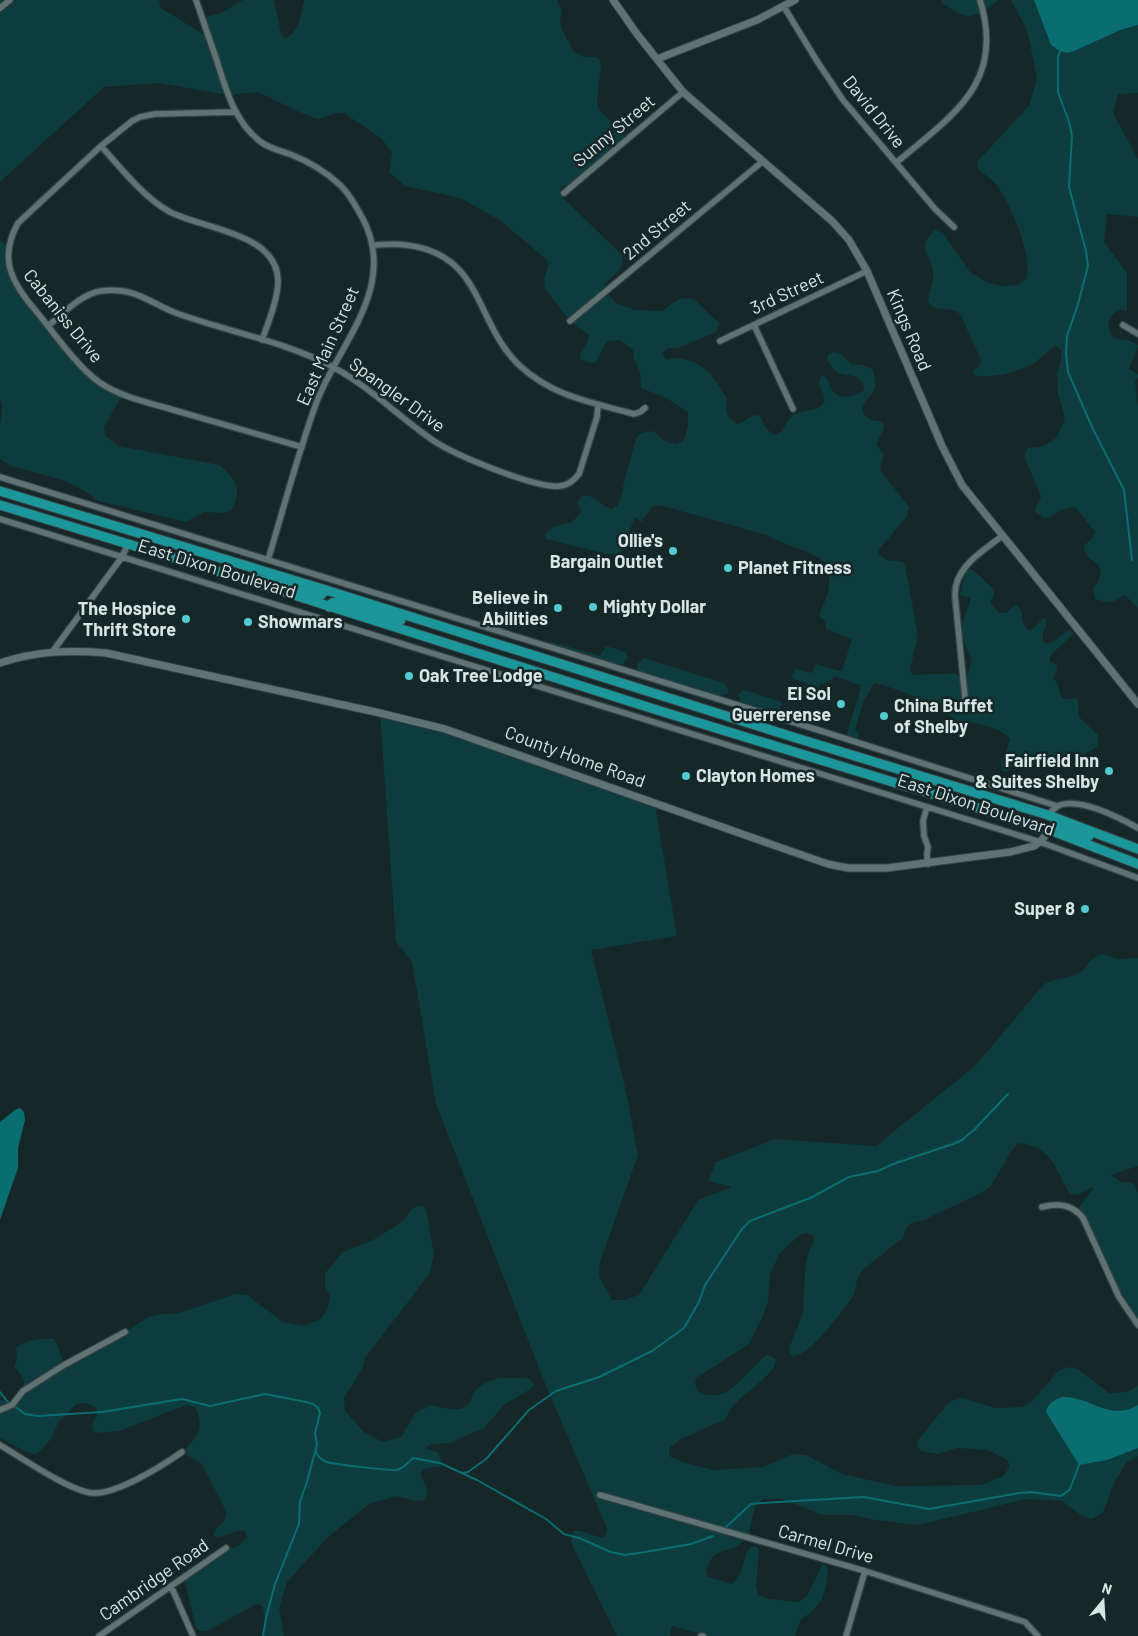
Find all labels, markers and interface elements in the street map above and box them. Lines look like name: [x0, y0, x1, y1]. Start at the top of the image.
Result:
street label: David Drive: [839, 71, 911, 152]
street label: Sunny Street: [568, 90, 659, 171]
street label: 2nd Street: [618, 195, 695, 264]
street label: Cabaniss Drive: [19, 264, 108, 367]
street label: 3rd Street: [746, 266, 827, 319]
street label: East Main Street: [291, 283, 363, 409]
street label: Kings Road: [883, 285, 937, 374]
street label: Spangler Drive: [345, 352, 450, 436]
place label: Ollie's Bargain Outlet: [550, 529, 663, 572]
street label: East Dixon Boulevard: [136, 534, 299, 603]
marker: Ollie's Bargain Outlet: [667, 545, 679, 557]
place label: Planet Fitness: [738, 556, 851, 578]
marker: Planet Fitness: [722, 562, 734, 574]
place label: Believe in Abilities: [472, 586, 548, 629]
place label: Mighty Dollar: [603, 595, 706, 617]
place label: The Hospice Thrift Store: [78, 597, 176, 640]
marker: Mighty Dollar: [587, 601, 599, 613]
marker: Believe in Abilities: [552, 602, 564, 614]
place label: Showmars: [258, 610, 342, 632]
marker: The Hospice Thrift Store: [180, 613, 192, 625]
marker: Showmars: [242, 616, 254, 628]
place label: Oak Tree Lodge: [419, 664, 543, 686]
marker: Oak Tree Lodge: [403, 670, 415, 682]
place label: El Sol Guerrerense: [732, 682, 831, 725]
place label: China Buffet of Shelby: [894, 694, 993, 737]
marker: El Sol Guerrerense: [835, 698, 847, 710]
marker: China Buffet of Shelby: [878, 710, 890, 722]
street label: County Home Road: [502, 720, 649, 792]
place label: Fairfield Inn & Suites Shelby: [975, 749, 1099, 792]
place label: Clayton Homes: [696, 764, 815, 786]
marker: Fairfield Inn & Suites Shelby: [1103, 765, 1115, 777]
street label: East Dixon Boulevard: [895, 768, 1058, 840]
marker: Clayton Homes: [680, 770, 692, 782]
place label: Super 8: [1014, 897, 1075, 919]
marker: Super 8: [1079, 903, 1091, 915]
street label: Carmel Drive: [776, 1519, 877, 1567]
street label: Cambridge Road: [95, 1533, 212, 1625]
north arrow: [1078, 1576, 1128, 1626]
text: N: [1100, 1579, 1114, 1598]

